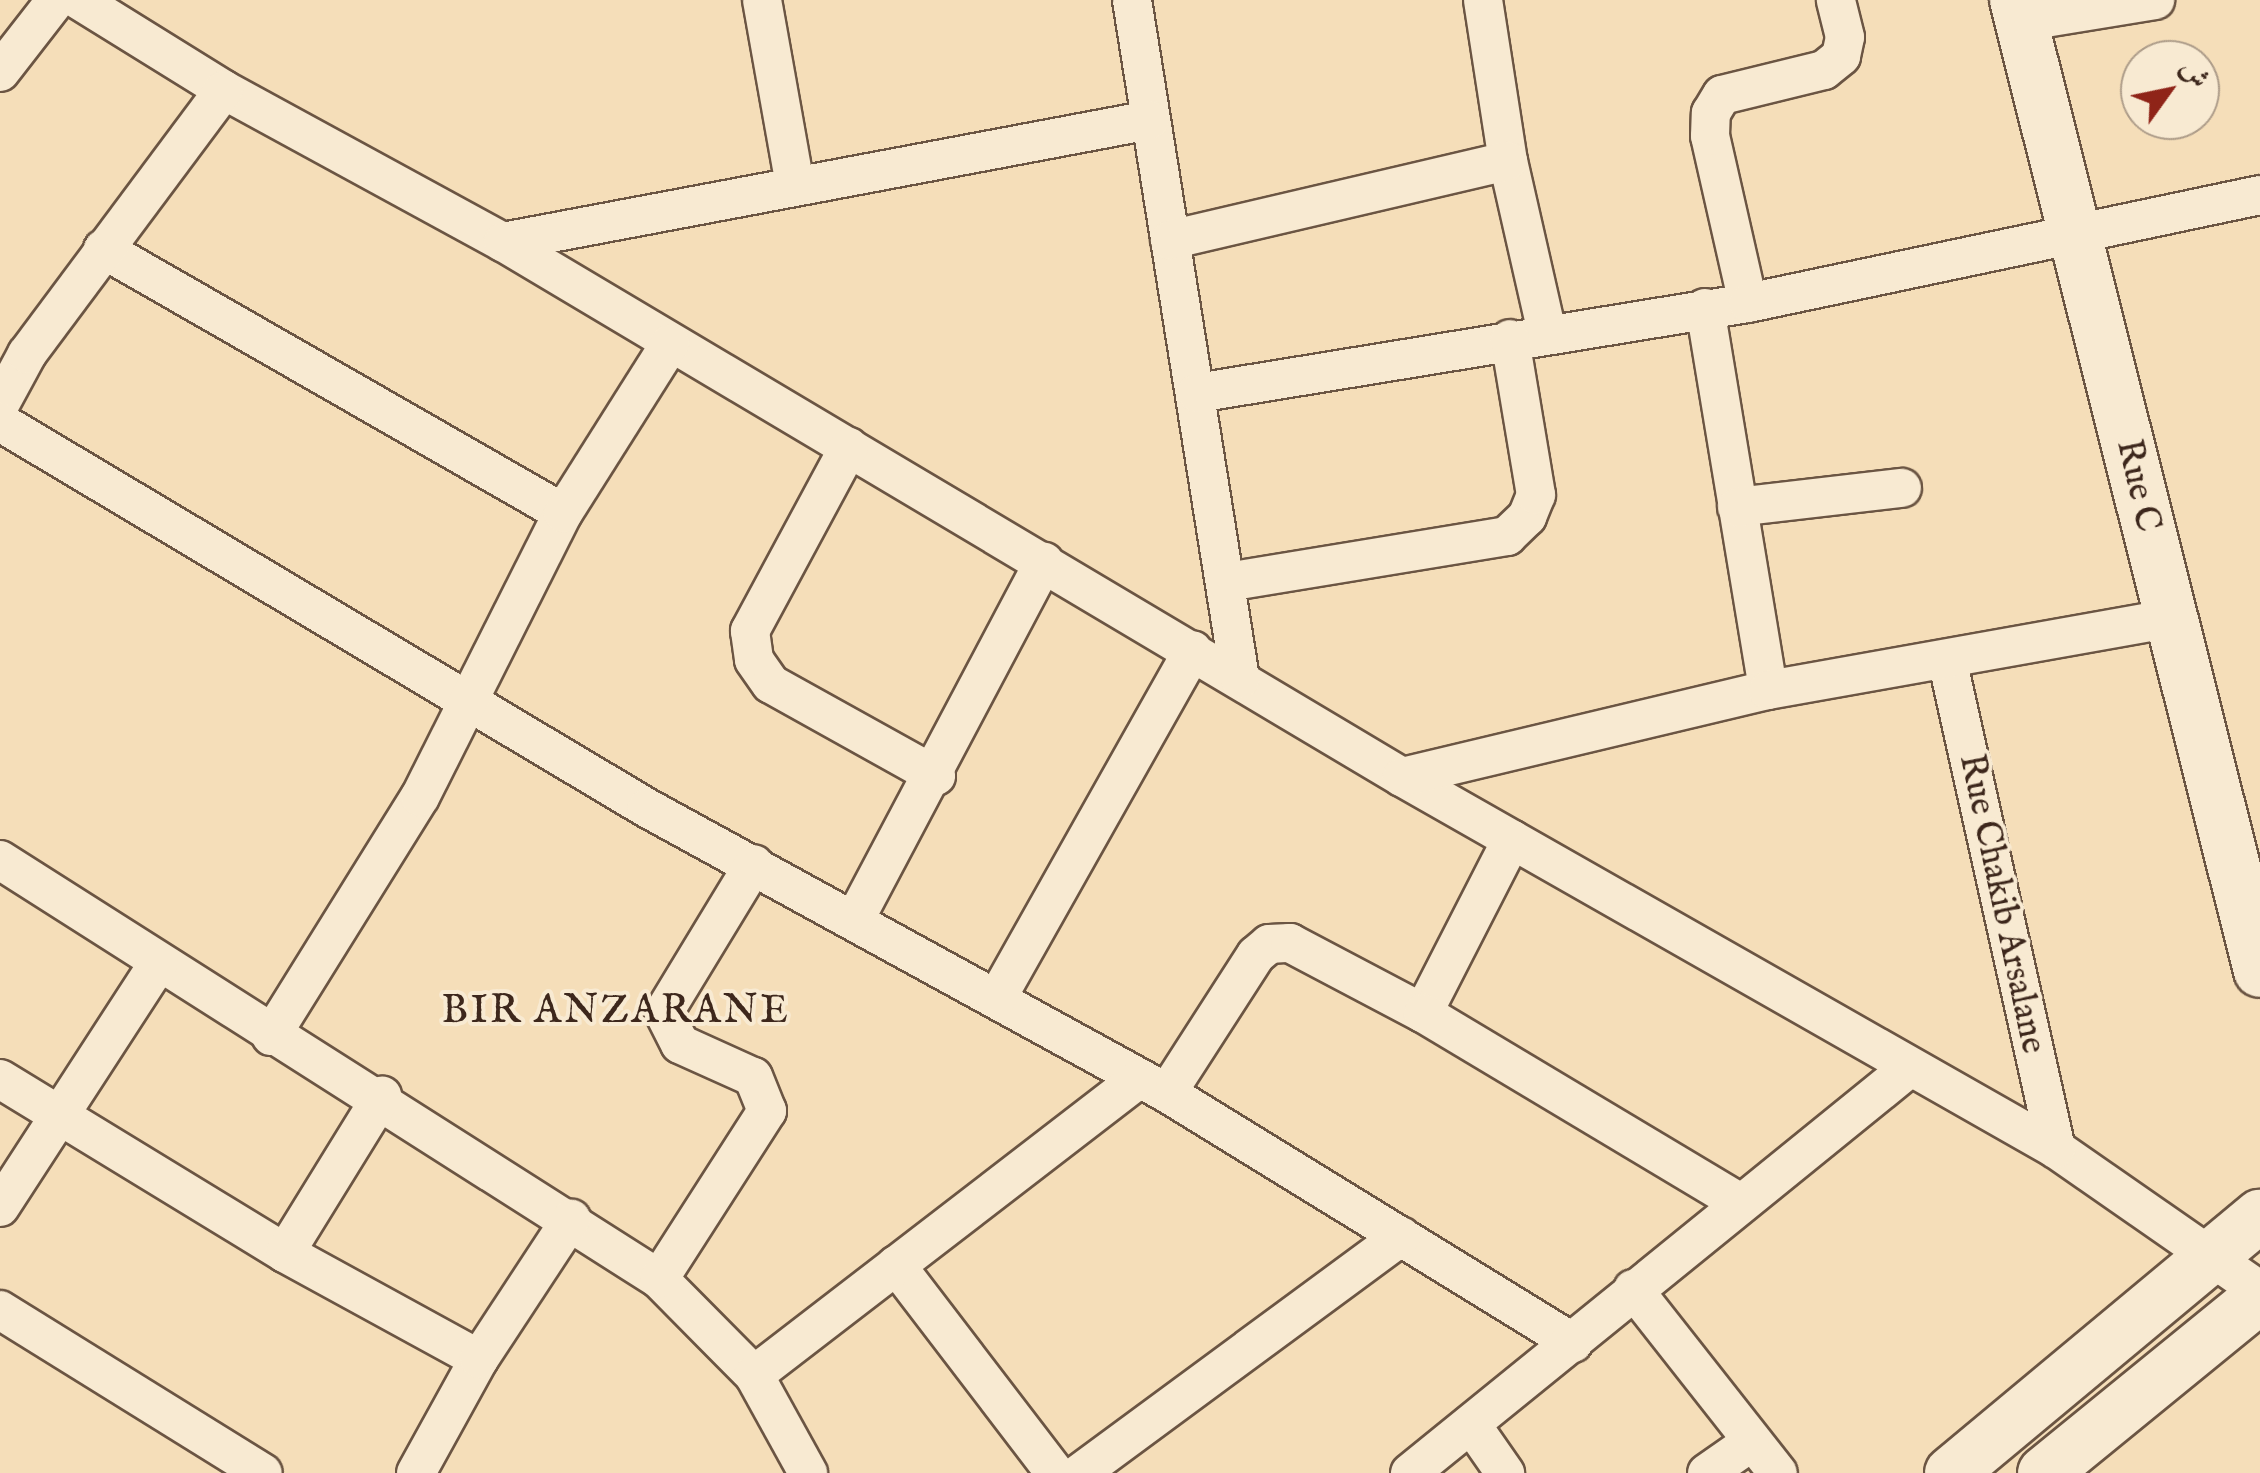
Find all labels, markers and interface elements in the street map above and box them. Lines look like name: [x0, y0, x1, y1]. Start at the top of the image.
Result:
north arrow: [2120, 40, 2220, 140]
text: ش: [2172, 53, 2216, 96]
street label: Rue C: [2106, 436, 2168, 536]
street label: Rue Chakib Arsalane: [1949, 751, 2053, 1057]
district label: BIR ANZARANE: [442, 988, 790, 1036]

